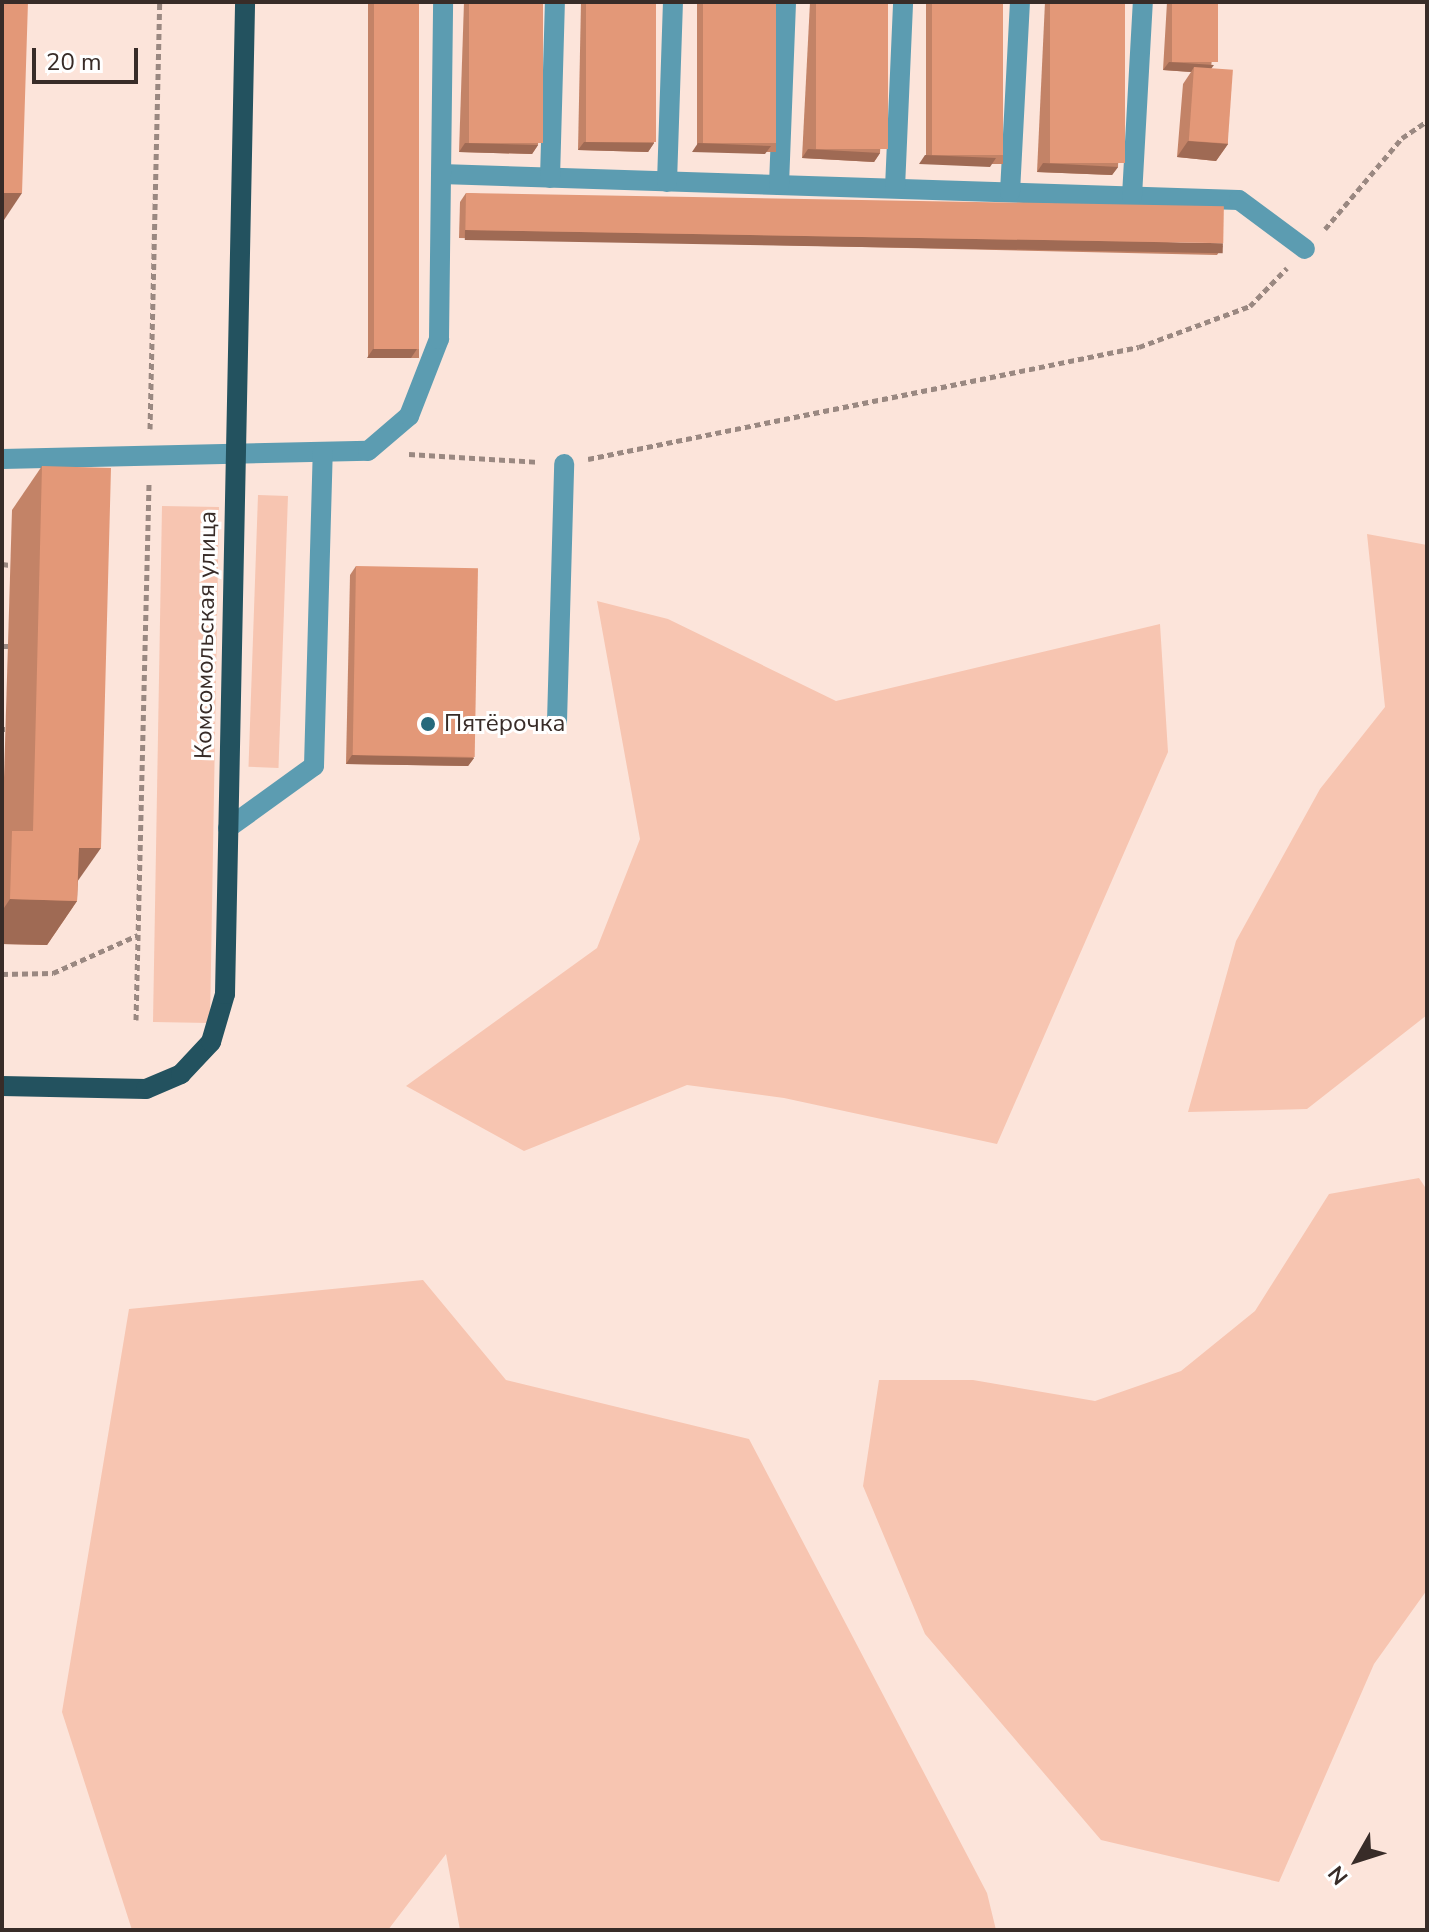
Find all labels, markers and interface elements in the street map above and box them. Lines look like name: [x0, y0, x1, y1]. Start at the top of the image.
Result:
scale bar: [36, 32, 142, 82]
text: 20 m: [46, 46, 102, 78]
street label: Комсомольская улица: [189, 511, 223, 759]
place label: Пятёрочка: [444, 710, 565, 738]
marker: Пятёрочка: [419, 715, 437, 733]
north arrow: [1317, 1820, 1397, 1900]
text: N: [1322, 1859, 1355, 1891]

